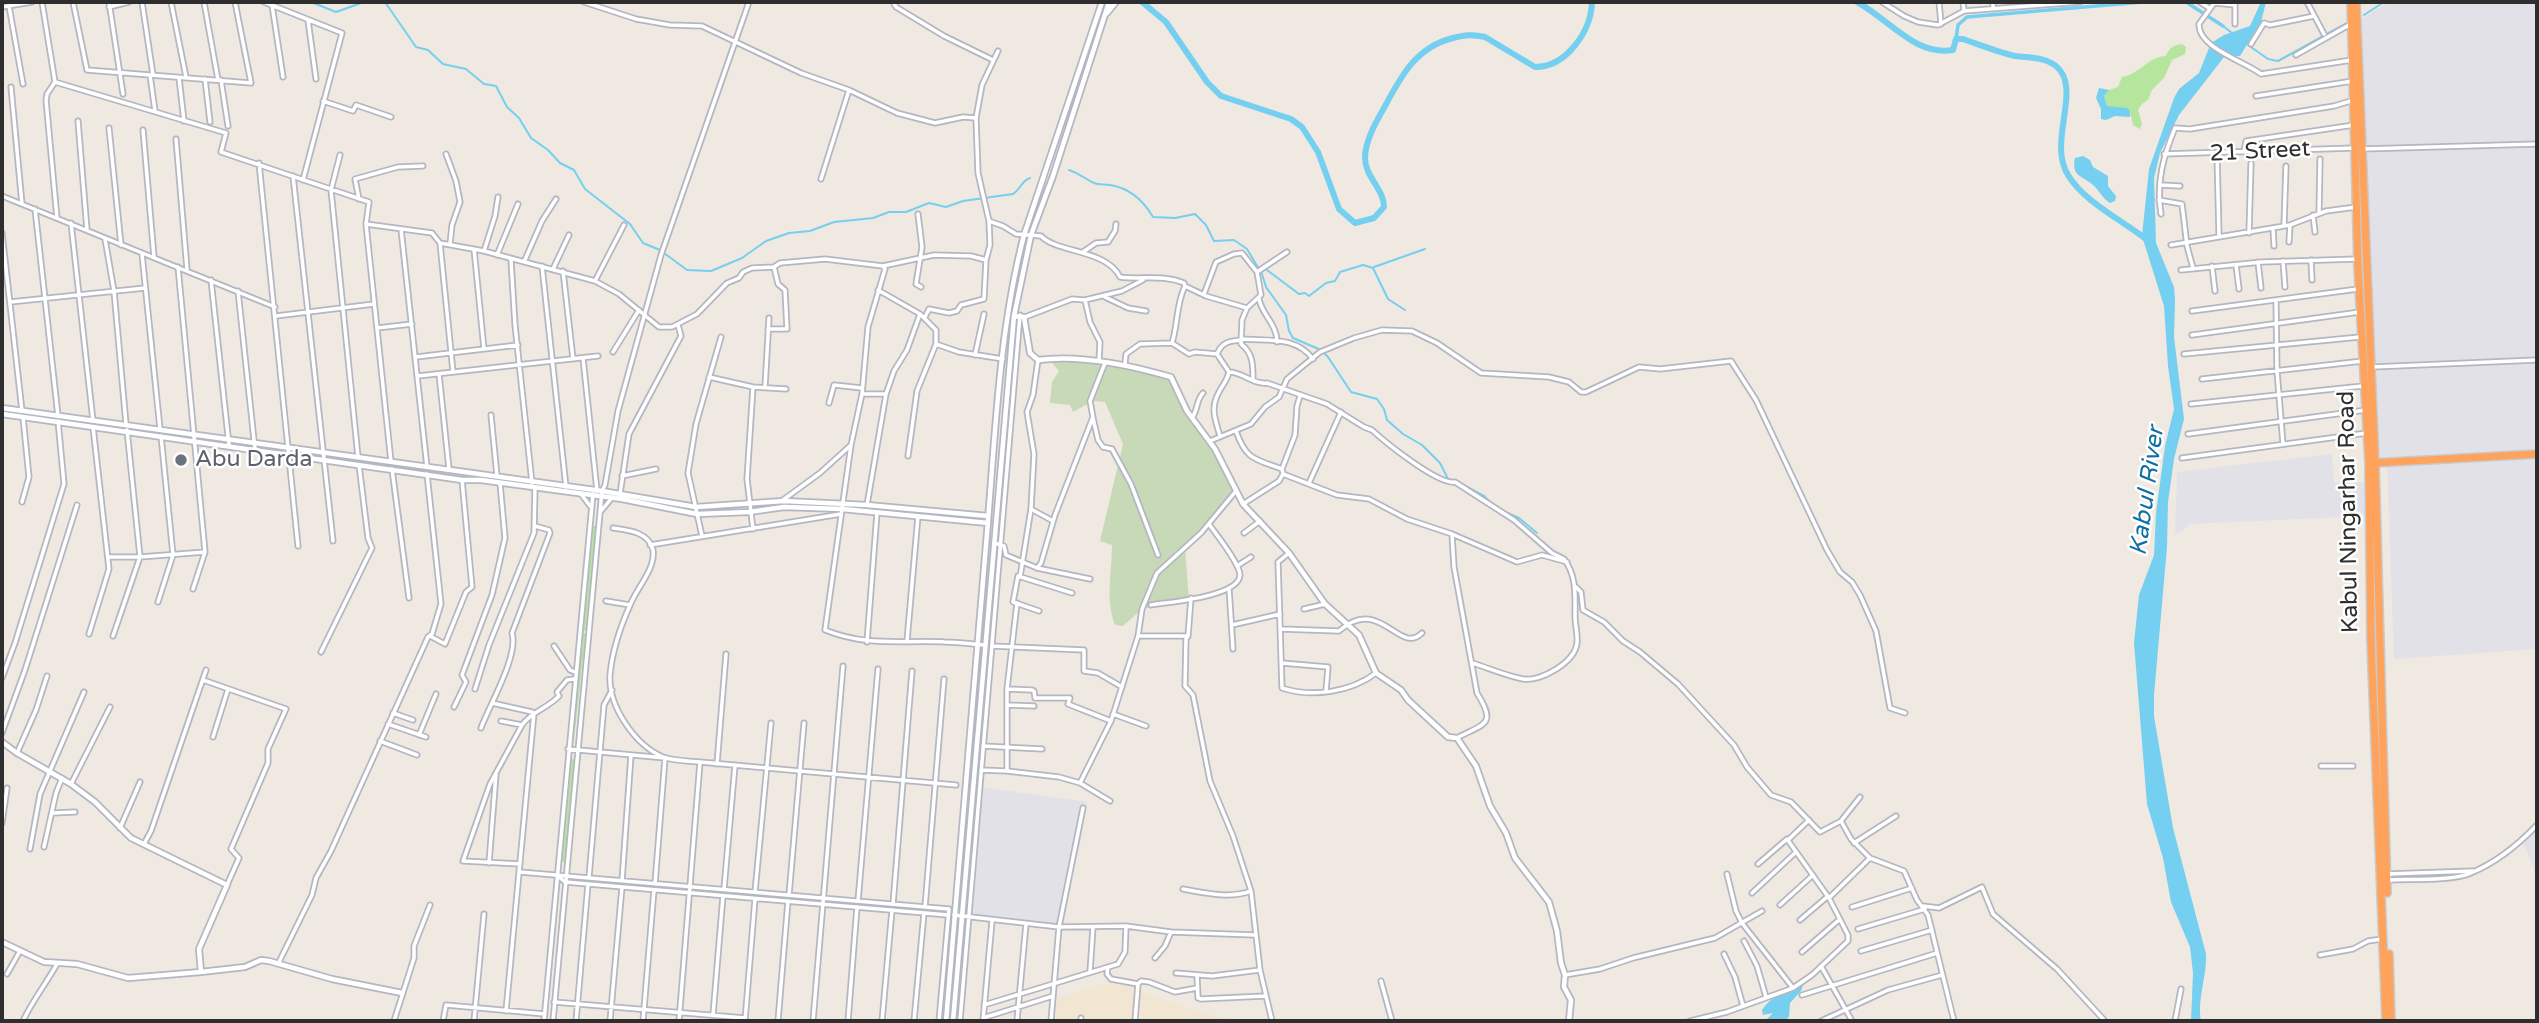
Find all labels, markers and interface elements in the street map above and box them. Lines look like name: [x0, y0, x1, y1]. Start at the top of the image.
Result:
street label: 21 Street: [2209, 136, 2311, 168]
street label: Kabul Ningarhar Road: [2333, 391, 2365, 633]
water label: Kabul River: [2125, 425, 2171, 557]
place label: Abu Darda: [195, 446, 312, 474]
marker: Abu Darda: [173, 452, 189, 468]

